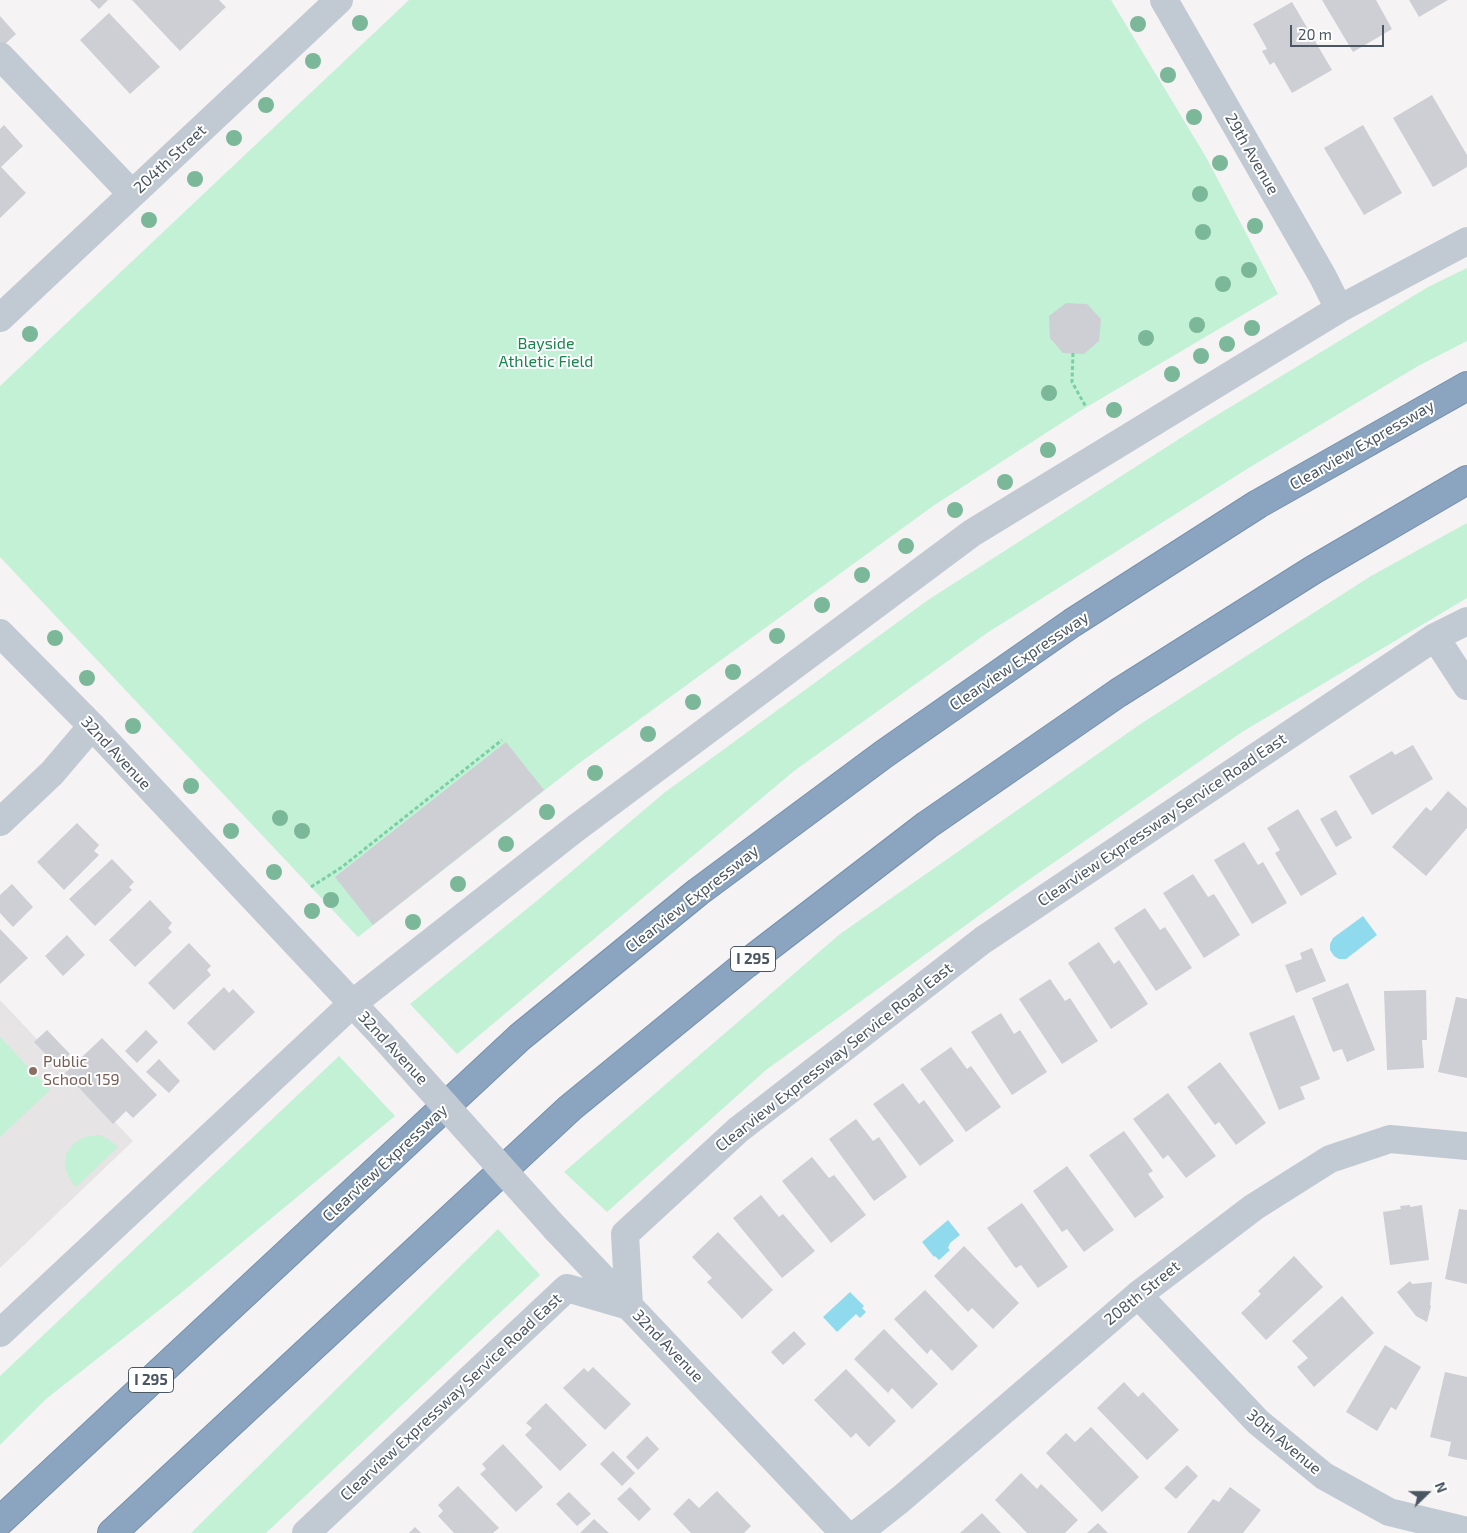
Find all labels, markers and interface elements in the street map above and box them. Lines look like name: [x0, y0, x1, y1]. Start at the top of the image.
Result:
scale bar: [1292, 15, 1386, 47]
text: 20 m: [1298, 25, 1332, 43]
street label: 29th Avenue: [1221, 110, 1283, 198]
street label: 204th Street: [130, 121, 210, 197]
park label: Bayside Athletic Field: [498, 334, 594, 372]
street label: Clearview Expressway: [1286, 396, 1438, 494]
street label: Clearview Expressway: [946, 607, 1092, 715]
street label: 32nd Avenue: [77, 712, 155, 794]
street label: Clearview Expressway Service Road East: [1034, 729, 1290, 911]
street label: Clearview Expressway: [622, 841, 762, 957]
road number: I 295: [730, 946, 776, 972]
street label: Clearview Expressway Service Road East: [712, 958, 956, 1156]
street label: 32nd Avenue: [354, 1007, 432, 1089]
place label: Public School 159: [43, 1052, 120, 1090]
marker: Public School 159: [27, 1065, 39, 1077]
street label: Clearview Expressway: [319, 1100, 451, 1226]
street label: 208th Street: [1100, 1257, 1184, 1329]
street label: Clearview Expressway Service Road East: [336, 1289, 566, 1505]
street label: 32nd Avenue: [629, 1306, 707, 1386]
road number: I 295: [128, 1368, 174, 1392]
street label: 30th Avenue: [1243, 1405, 1325, 1479]
north arrow: [1402, 1468, 1452, 1518]
text: N: [1432, 1479, 1451, 1495]

